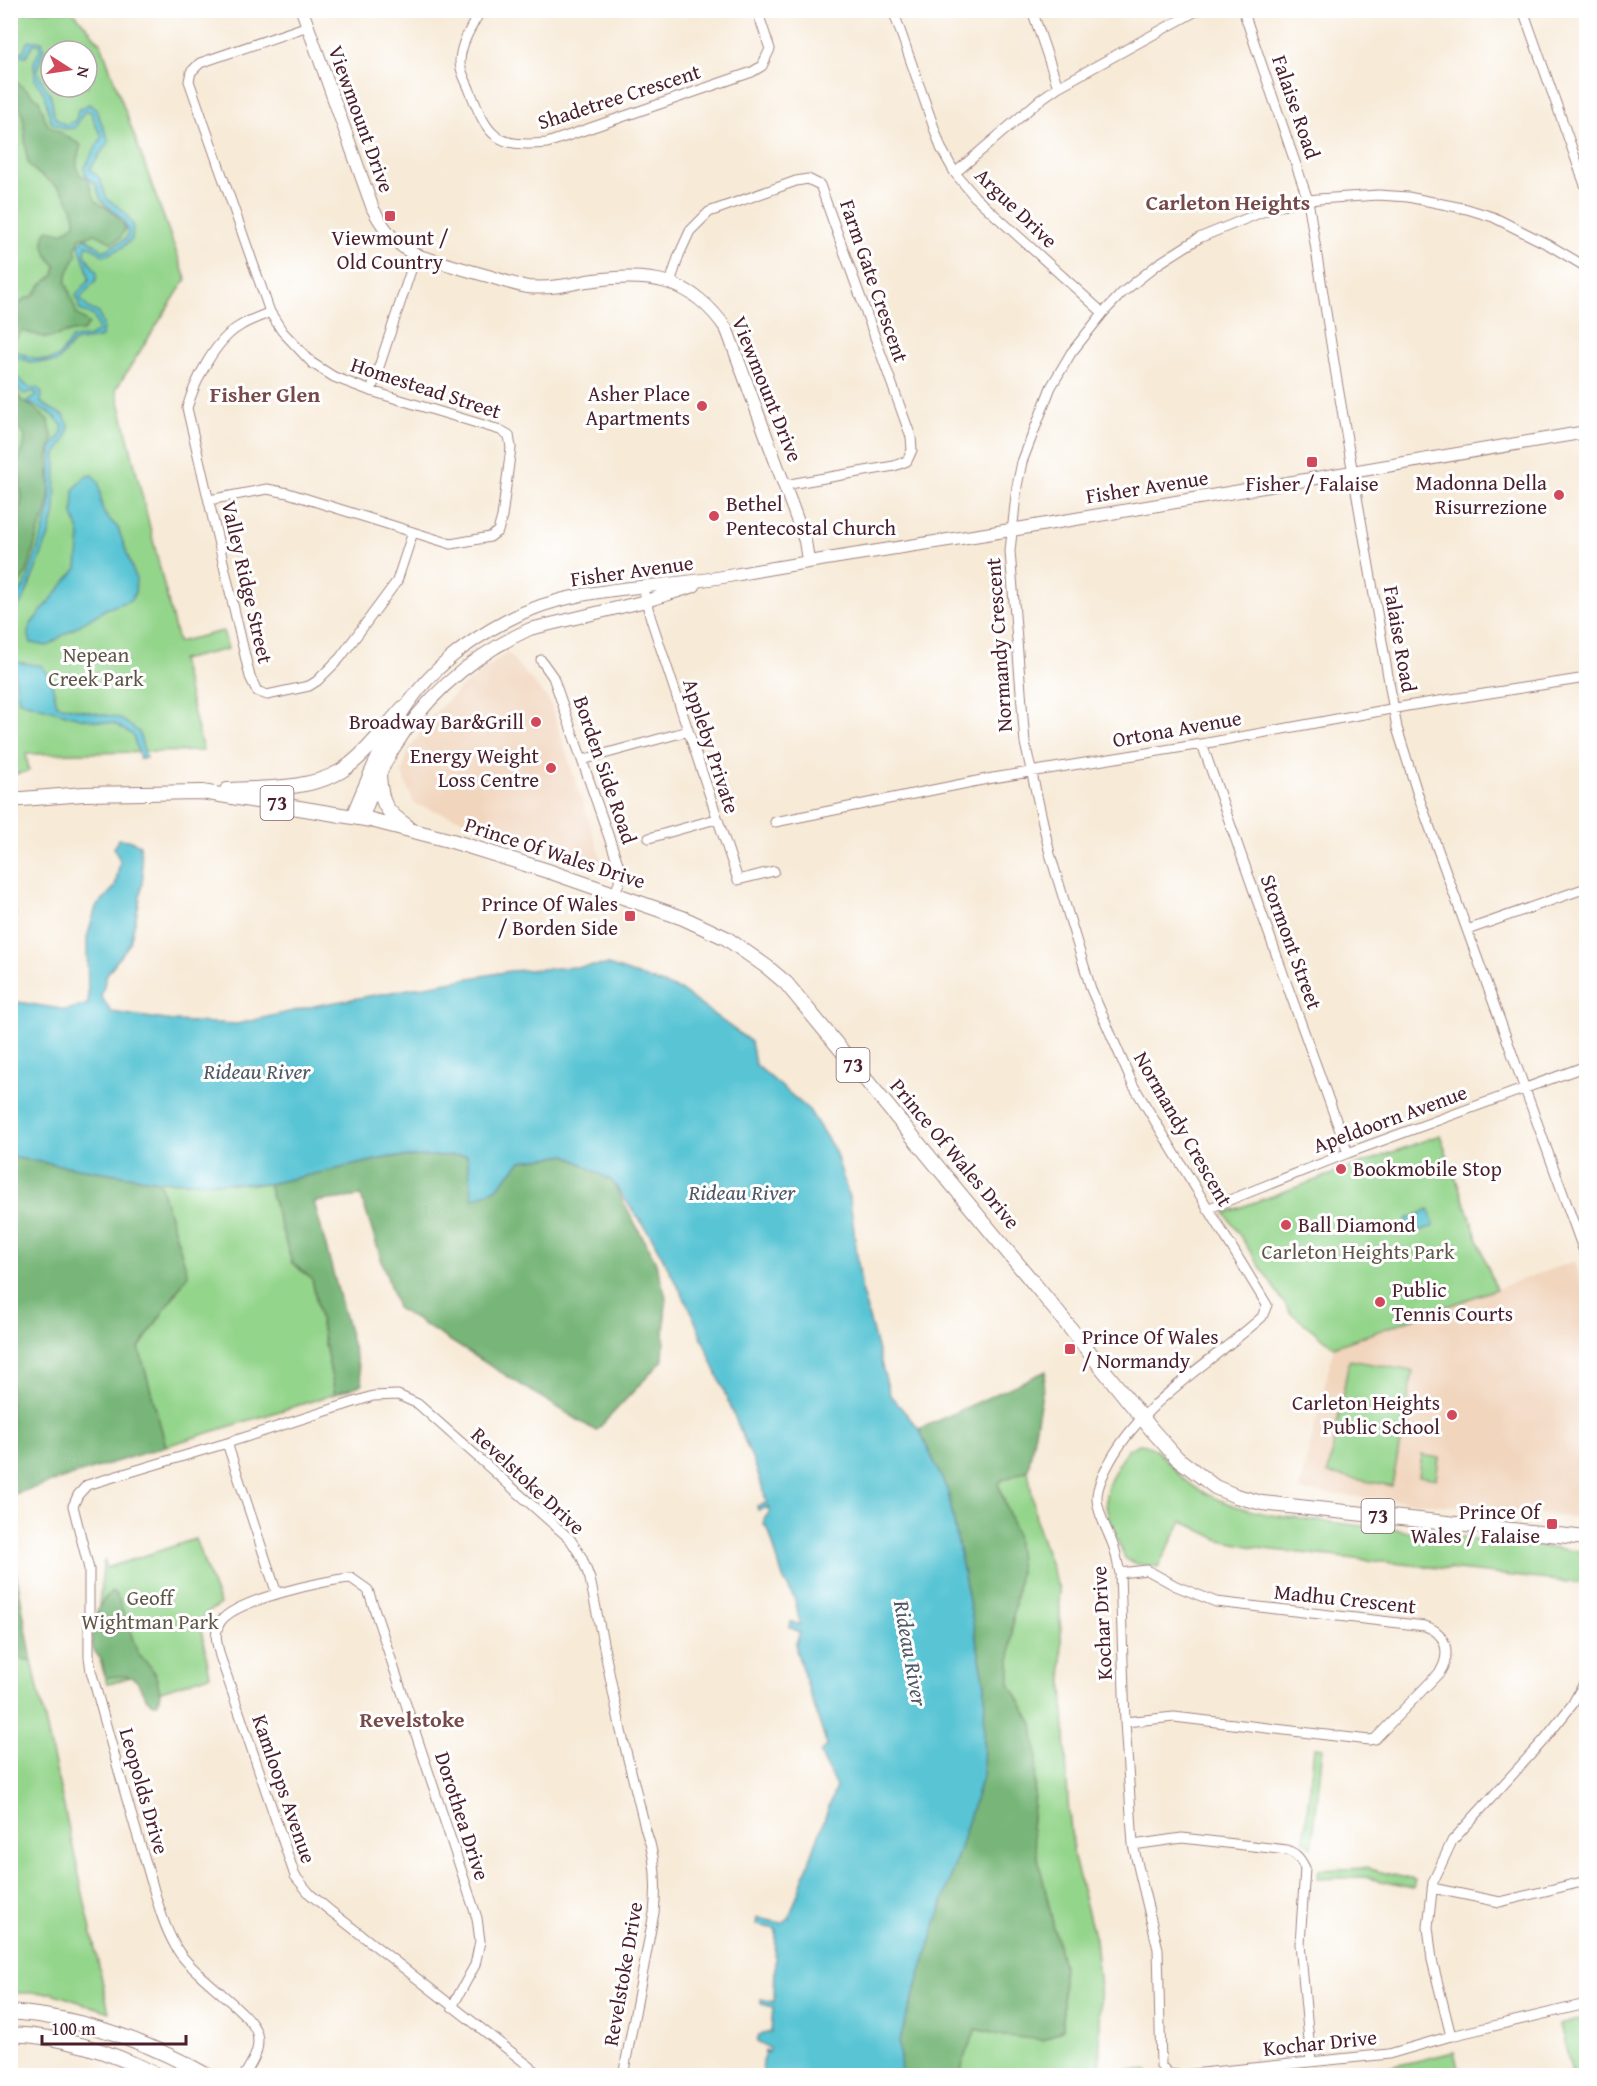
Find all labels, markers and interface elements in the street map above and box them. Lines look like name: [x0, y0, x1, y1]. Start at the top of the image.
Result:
north arrow: [39, 39, 99, 99]
street label: Viewmount Drive: [320, 41, 403, 197]
street label: Falaise Road: [1264, 51, 1329, 164]
street label: Shadetree Crescent: [533, 55, 705, 137]
text: N: [71, 64, 97, 80]
street label: Argue Drive: [968, 160, 1065, 255]
district label: Carleton Heights: [1146, 186, 1310, 218]
street label: Farm Gate Crescent: [832, 195, 917, 367]
marker: Viewmount / Old Country: [383, 209, 397, 223]
place label: Viewmount / Old Country: [331, 222, 449, 277]
street label: Viewmount Drive: [724, 311, 811, 466]
street label: Homestead Street: [347, 349, 506, 427]
district label: Fisher Glen: [210, 378, 320, 410]
place label: Asher Place Apartments: [585, 378, 690, 433]
marker: Asher Place Apartments: [695, 399, 709, 413]
marker: Fisher / Falaise: [1305, 455, 1319, 469]
street label: Fisher Avenue: [1083, 461, 1211, 512]
place label: Madonna Della Risurrezione: [1415, 467, 1547, 522]
place label: Fisher / Falaise: [1245, 468, 1379, 499]
place label: Bethel Pentecostal Church: [726, 488, 896, 543]
marker: Madonna Della Risurrezione: [1552, 488, 1566, 502]
street label: Valley Ridge Street: [214, 497, 281, 667]
marker: Bethel Pentecostal Church: [707, 509, 721, 523]
street label: Fisher Avenue: [568, 547, 696, 594]
street label: Normandy Crescent: [977, 556, 1020, 733]
street label: Falaise Road: [1376, 583, 1425, 695]
park label: Nepean Creek Park: [48, 639, 144, 694]
street label: Appleby Private: [675, 674, 748, 817]
street label: Borden Side Road: [566, 692, 646, 849]
street label: Ortona Avenue: [1110, 702, 1244, 755]
place label: Broadway Bar&Grill: [349, 706, 524, 737]
marker: Broadway Bar&Grill: [529, 715, 543, 729]
place label: Energy Weight Loss Centre: [410, 740, 540, 795]
marker: Energy Weight Loss Centre: [544, 761, 558, 775]
road number: 73: [260, 786, 294, 820]
street label: Prince Of Wales Drive: [461, 809, 650, 896]
street label: Stormont Street: [1253, 870, 1330, 1014]
place label: Prince Of Wales / Borden Side: [481, 888, 618, 943]
marker: Prince Of Wales / Borden Side: [623, 909, 637, 923]
street label: Normandy Crescent: [1126, 1045, 1241, 1213]
road number: 73: [836, 1048, 870, 1082]
water label: Rideau River: [202, 1055, 311, 1087]
street label: Prince Of Wales Drive: [883, 1072, 1028, 1236]
street label: Apeldoorn Avenue: [1308, 1076, 1471, 1161]
place label: Bookmobile Stop: [1353, 1153, 1502, 1184]
marker: Bookmobile Stop: [1334, 1162, 1348, 1176]
water label: Rideau River: [687, 1176, 796, 1208]
place label: Ball Diamond: [1298, 1209, 1416, 1240]
marker: Ball Diamond: [1279, 1218, 1293, 1232]
park label: Carleton Heights Park: [1261, 1236, 1455, 1267]
place label: Public Tennis Courts: [1392, 1274, 1513, 1329]
marker: Public Tennis Courts: [1373, 1295, 1387, 1309]
place label: Prince Of Wales / Normandy: [1082, 1321, 1219, 1376]
marker: Prince Of Wales / Normandy: [1063, 1342, 1077, 1356]
place label: Carleton Heights Public School: [1292, 1387, 1440, 1442]
marker: Carleton Heights Public School: [1445, 1408, 1459, 1422]
street label: Revelstoke Drive: [464, 1420, 592, 1542]
place label: Prince Of Wales / Falaise: [1411, 1496, 1542, 1551]
road number: 73: [1362, 1499, 1394, 1533]
marker: Prince Of Wales / Falaise: [1545, 1517, 1559, 1531]
street label: Kochar Drive: [1083, 1565, 1120, 1681]
street label: Madhu Crescent: [1273, 1576, 1418, 1621]
park label: Geoff Wightman Park: [81, 1582, 219, 1637]
water label: Rideau River: [886, 1597, 936, 1709]
district label: Revelstoke: [359, 1703, 465, 1735]
street label: Kamloops Avenue: [244, 1710, 325, 1868]
street label: Leopolds Drive: [112, 1724, 177, 1858]
street label: Dorothea Drive: [427, 1748, 498, 1884]
street label: Revelstoke Drive: [595, 1899, 650, 2048]
scale bar: [42, 2008, 186, 2046]
text: 100 m: [51, 2015, 96, 2042]
street label: Kochar Drive: [1262, 2021, 1379, 2064]

